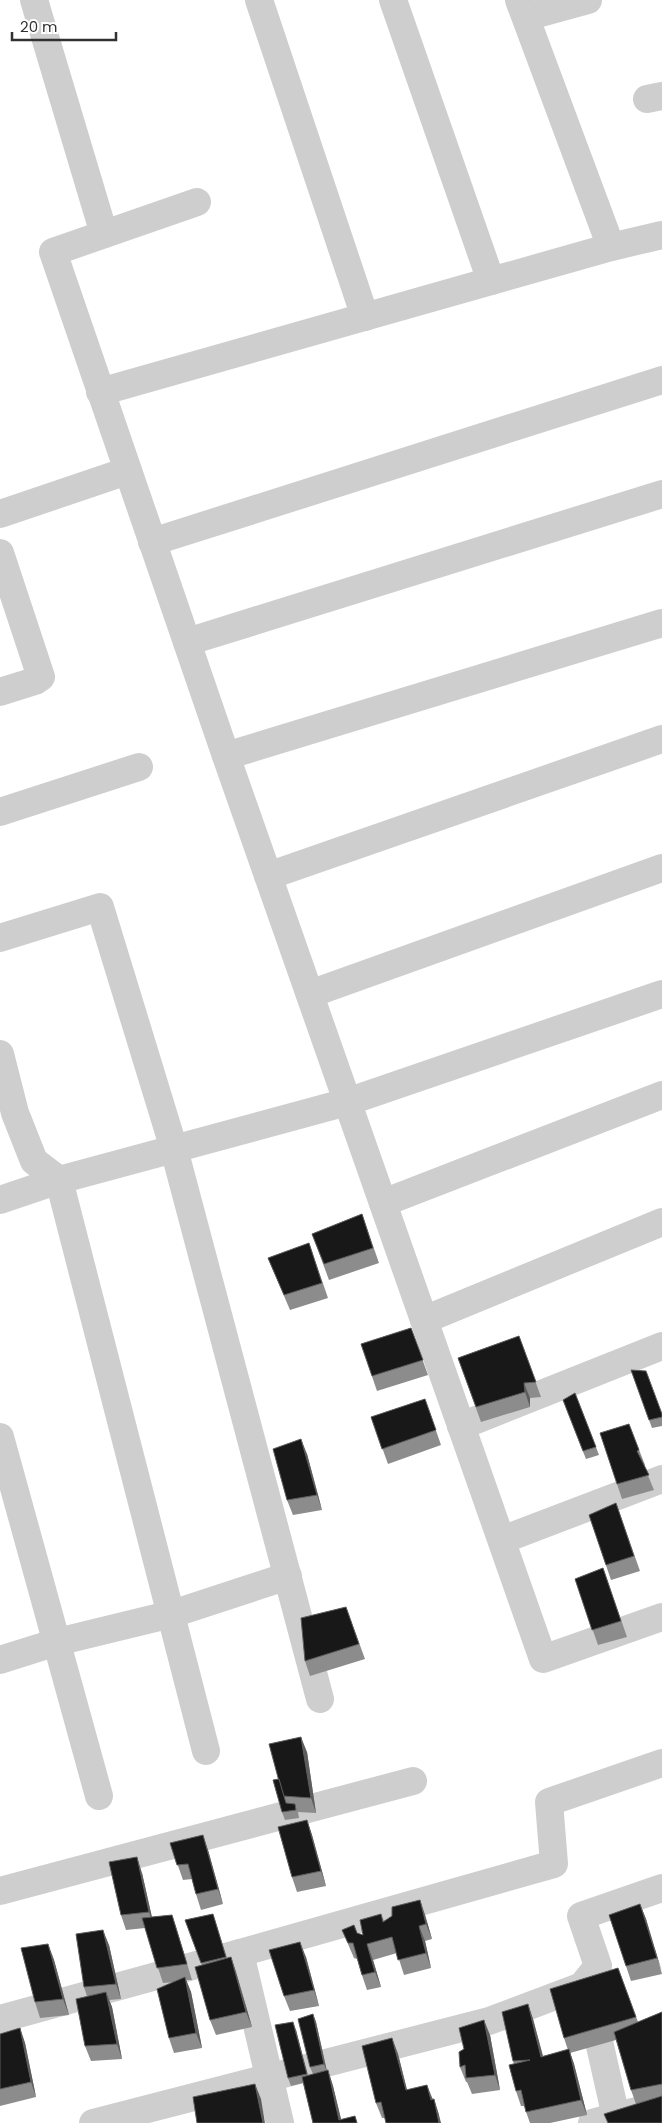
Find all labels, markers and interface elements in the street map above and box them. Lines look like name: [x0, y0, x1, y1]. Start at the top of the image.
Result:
scale bar: [12, 10, 116, 42]
text: 20 m: [20, 16, 58, 37]

